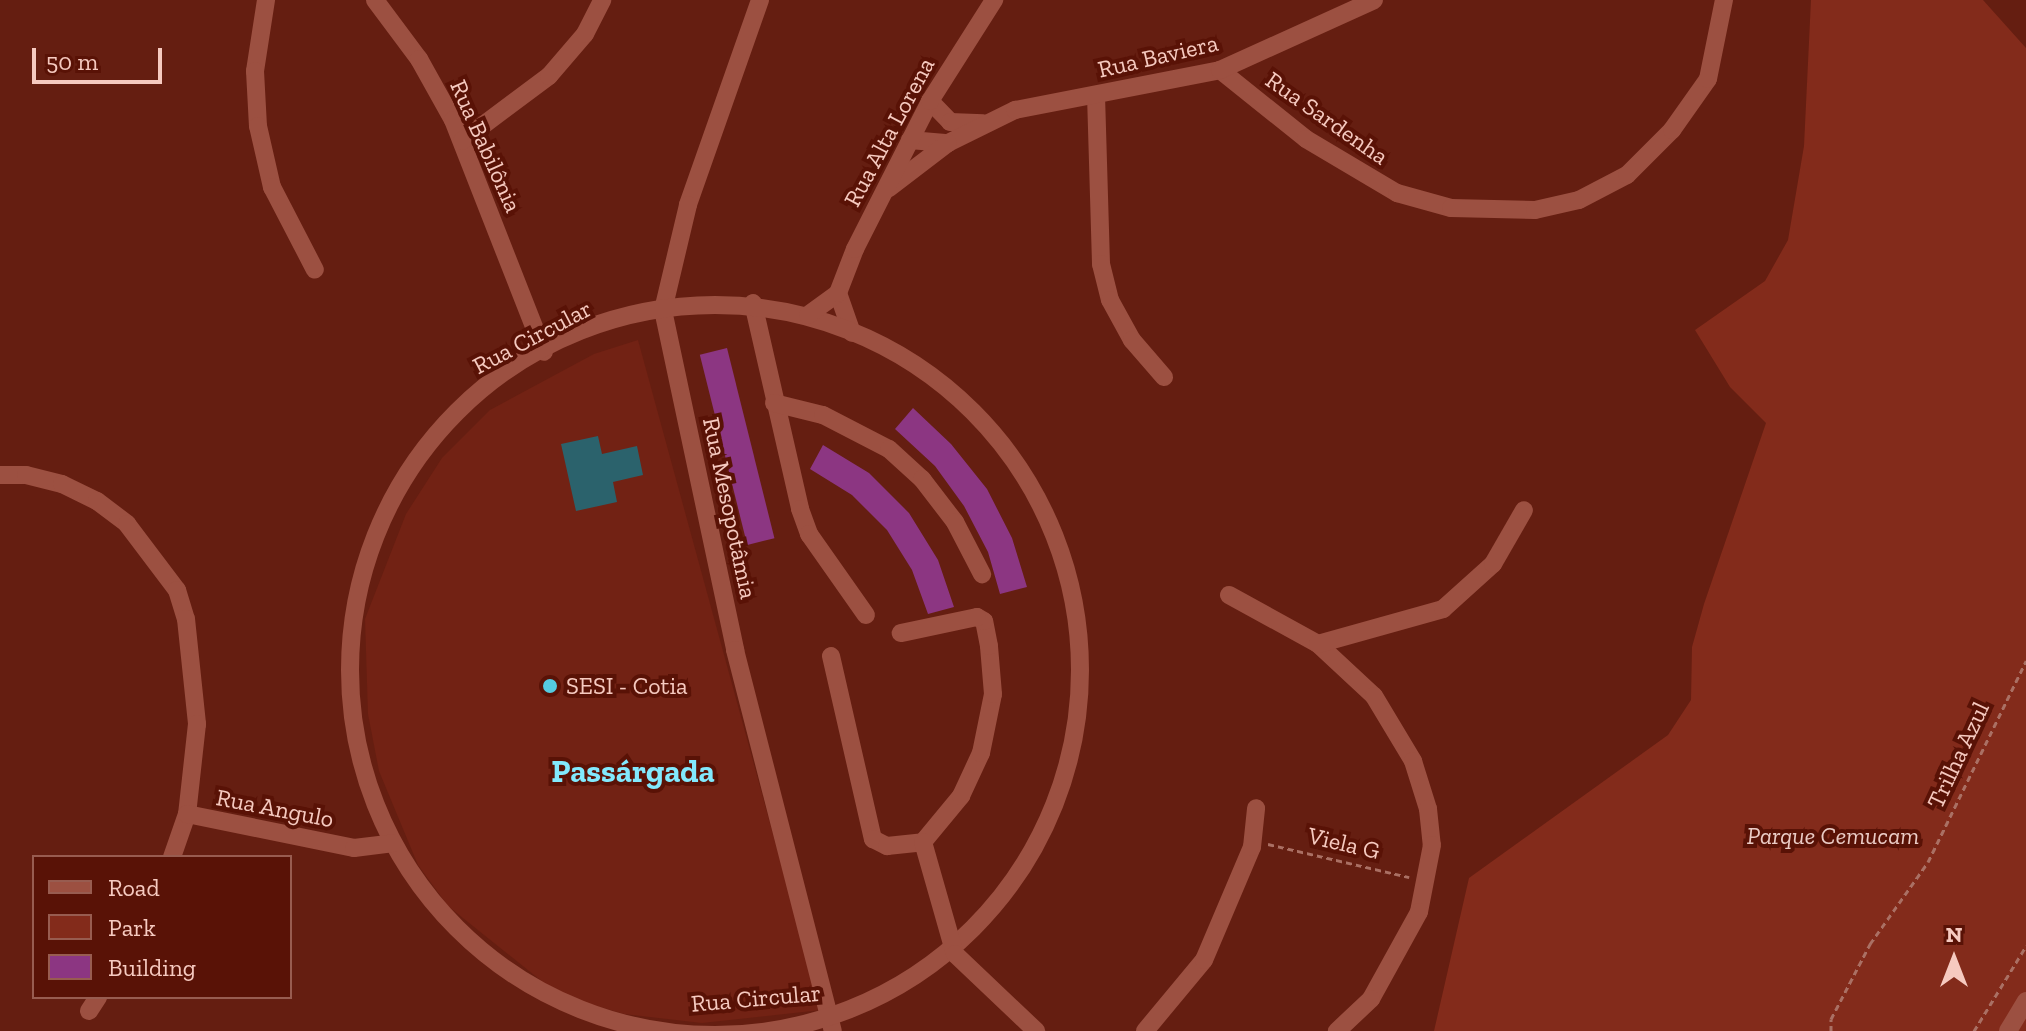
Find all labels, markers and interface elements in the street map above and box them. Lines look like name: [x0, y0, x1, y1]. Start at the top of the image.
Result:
street label: Rua Baviera: [1095, 28, 1221, 84]
scale bar: [36, 32, 166, 82]
text: 50 m: [46, 47, 98, 76]
street label: Rua Alta Lorena: [837, 52, 941, 212]
street label: Rua Sardenha: [1260, 65, 1394, 171]
street label: Rua Babilônia: [444, 75, 528, 217]
street label: Rua Circular: [468, 294, 596, 380]
street label: Rua Mesopotâmia: [697, 414, 763, 602]
place label: SESI - Cotia: [566, 672, 688, 700]
marker: SESI - Cotia: [541, 677, 559, 695]
street label: Trilha Azul: [1921, 697, 1995, 813]
district label: Passárgada: [551, 752, 715, 790]
street label: Rua Angulo: [213, 782, 337, 834]
street label: Viela G: [1305, 821, 1383, 865]
park label: Parque Cemucam: [1747, 822, 1919, 850]
legend: [32, 855, 292, 999]
text: Road: [108, 873, 160, 902]
text: Park: [108, 913, 156, 942]
north arrow: [1914, 919, 1994, 999]
text: N: [1946, 921, 1962, 948]
text: Building: [108, 953, 196, 982]
street label: Rua Circular: [690, 978, 822, 1018]

